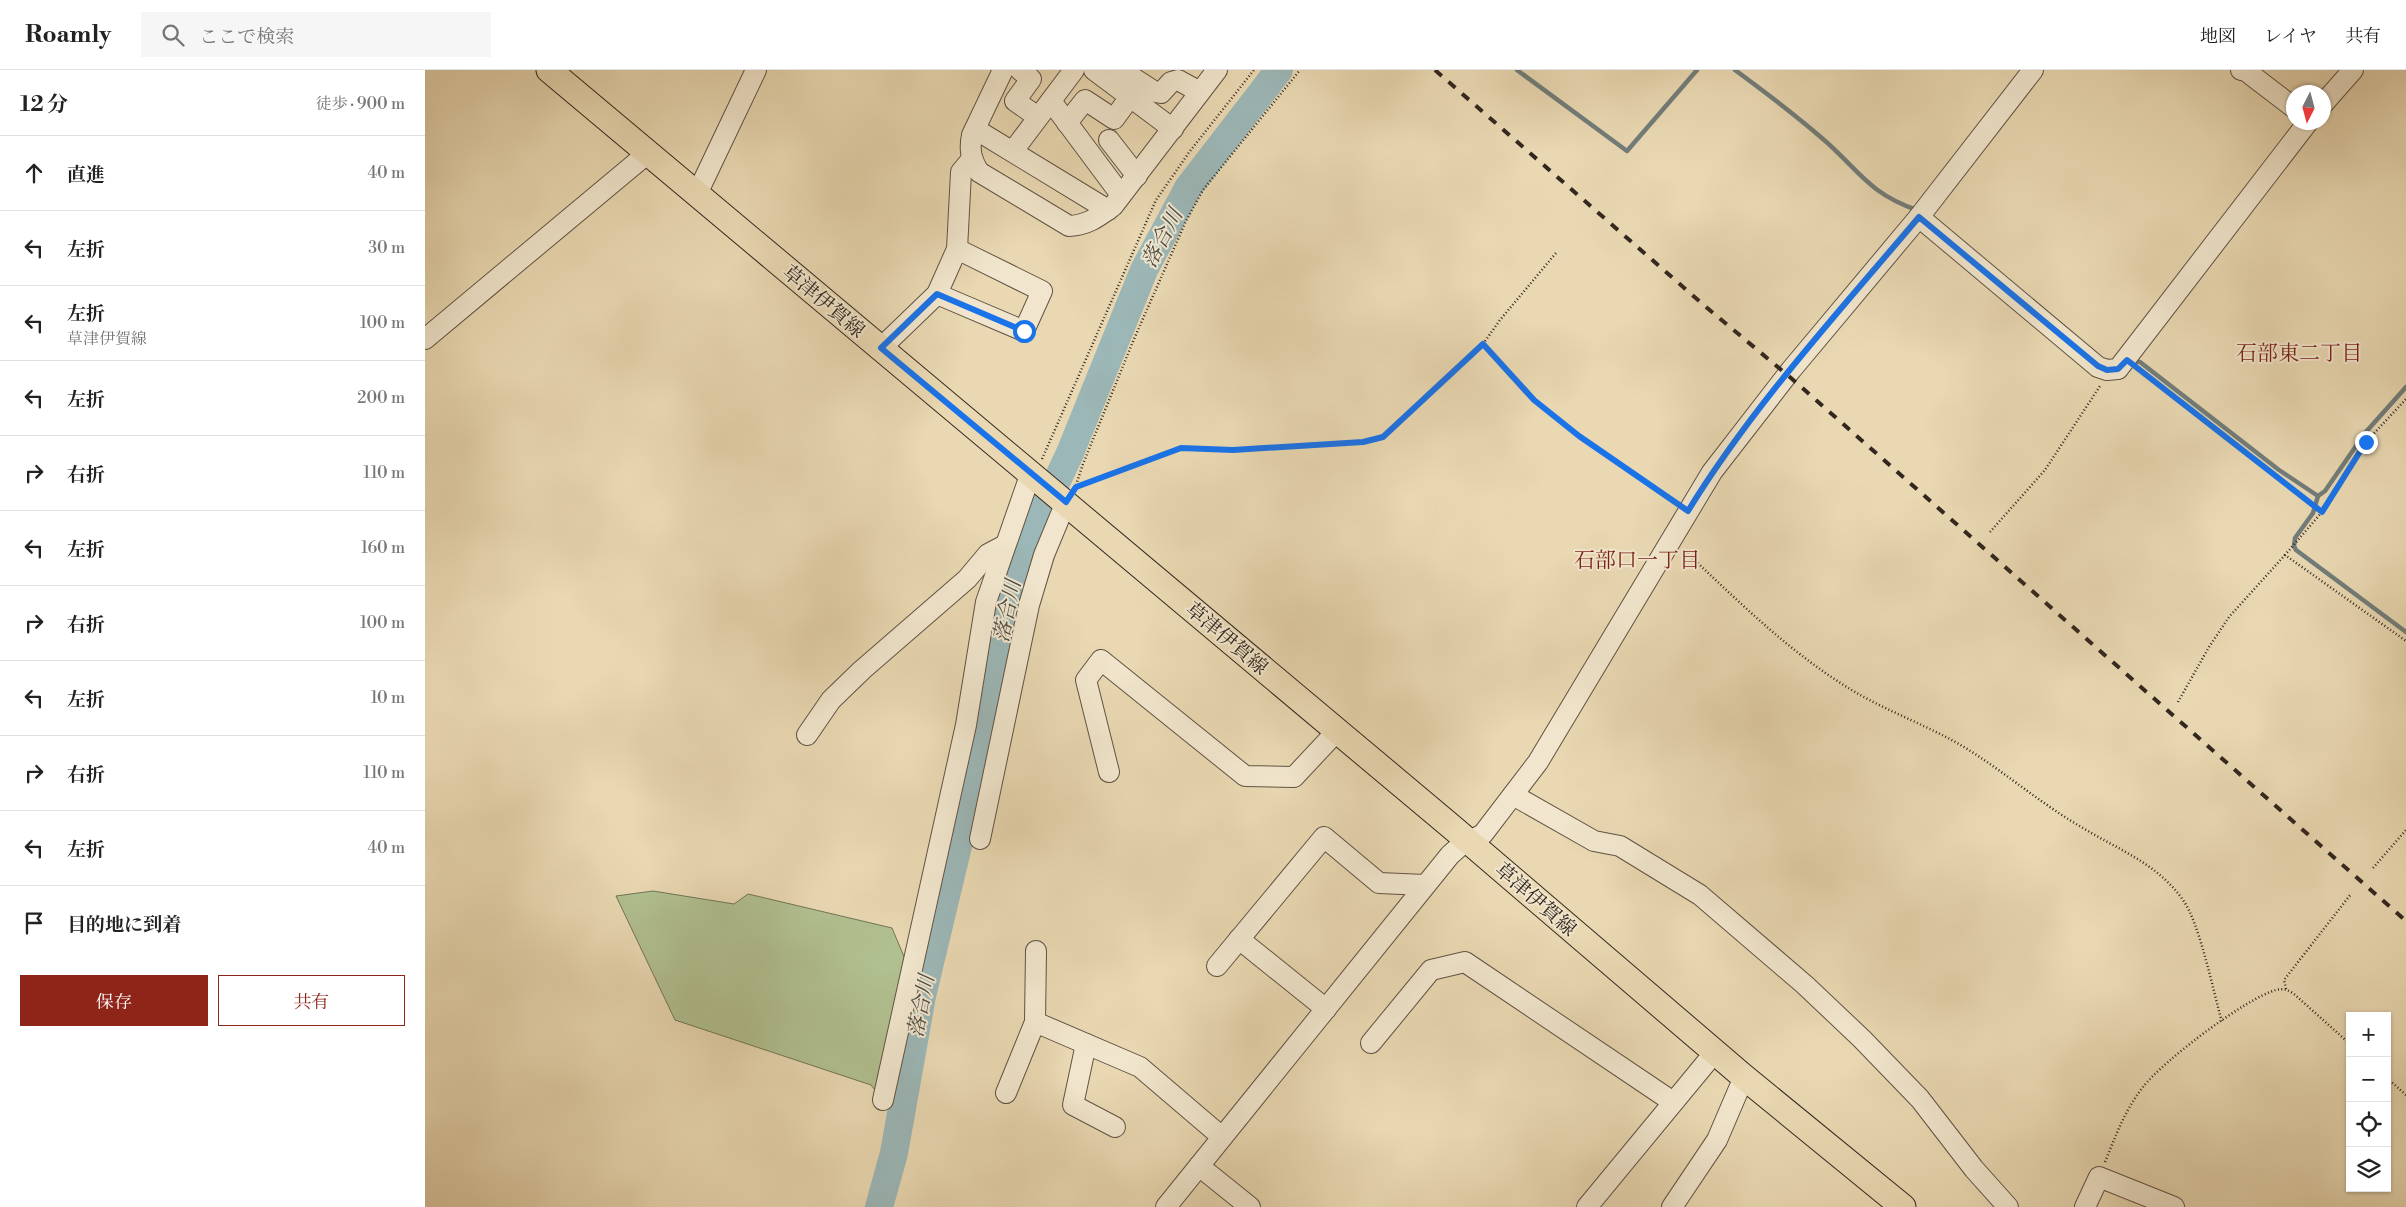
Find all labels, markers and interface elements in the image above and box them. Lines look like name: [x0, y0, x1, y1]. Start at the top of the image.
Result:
search box: [141, 12, 491, 57]
text: Roamly: [25, 20, 111, 50]
icon: search: [159, 21, 187, 49]
text: ここで検索: [199, 25, 294, 49]
text: 地図: [2200, 25, 2236, 48]
text: レイヤ: [2264, 25, 2317, 48]
text: 共有: [2345, 25, 2381, 48]
north arrow: [2286, 85, 2331, 130]
text: 12 分: [20, 92, 68, 118]
text: 徒歩 · 900 m: [316, 94, 405, 114]
icon: ahead: [20, 159, 48, 187]
text: 直進: [67, 163, 105, 187]
text: 40 m: [368, 163, 405, 183]
water label: 落合川: [1137, 203, 1190, 272]
icon: left: [20, 234, 48, 262]
text: 左折: [67, 238, 105, 262]
text: 30 m: [368, 238, 405, 258]
street label: 草津伊賀線: [777, 260, 869, 344]
text: 左折: [67, 302, 105, 326]
icon: left: [20, 309, 48, 337]
text: 100 m: [360, 313, 405, 333]
route start: [1013, 320, 1036, 343]
text: 草津伊賀線: [67, 329, 147, 349]
district label: 石部東二丁目: [2236, 341, 2362, 367]
icon: left: [20, 384, 48, 412]
text: 左折: [67, 388, 105, 412]
text: 200 m: [357, 388, 405, 408]
route end: [2355, 431, 2378, 454]
icon: right: [20, 459, 48, 487]
text: 右折: [67, 463, 105, 487]
text: 110 m: [363, 463, 405, 483]
icon: left: [20, 534, 48, 562]
text: 左折: [67, 538, 105, 562]
text: 160 m: [361, 538, 405, 558]
district label: 石部口一丁目: [1574, 548, 1700, 574]
water label: 落合川: [989, 576, 1028, 645]
street label: 草津伊賀線: [1180, 597, 1272, 681]
icon: right: [20, 609, 48, 637]
text: 右折: [67, 613, 105, 637]
text: 100 m: [360, 613, 405, 633]
icon: left: [20, 684, 48, 712]
text: 左折: [67, 688, 105, 712]
text: 10 m: [371, 688, 405, 708]
icon: right: [20, 759, 48, 787]
text: 右折: [67, 763, 105, 787]
text: 110 m: [363, 763, 405, 783]
icon: left: [20, 834, 48, 862]
text: 左折: [67, 838, 105, 862]
text: 40 m: [368, 838, 405, 858]
street label: 草津伊賀線: [1489, 858, 1581, 942]
icon: arrive: [20, 909, 48, 937]
text: 目的地に到着: [67, 913, 181, 937]
water label: 落合川: [903, 971, 941, 1040]
button: 保存: [20, 975, 208, 1026]
button: 共有: [218, 975, 405, 1026]
map controls: [2346, 1012, 2391, 1192]
button: +: [2346, 1012, 2391, 1057]
button: −: [2346, 1057, 2391, 1102]
button: locate: [2346, 1102, 2391, 1147]
button: layers: [2346, 1147, 2391, 1192]

